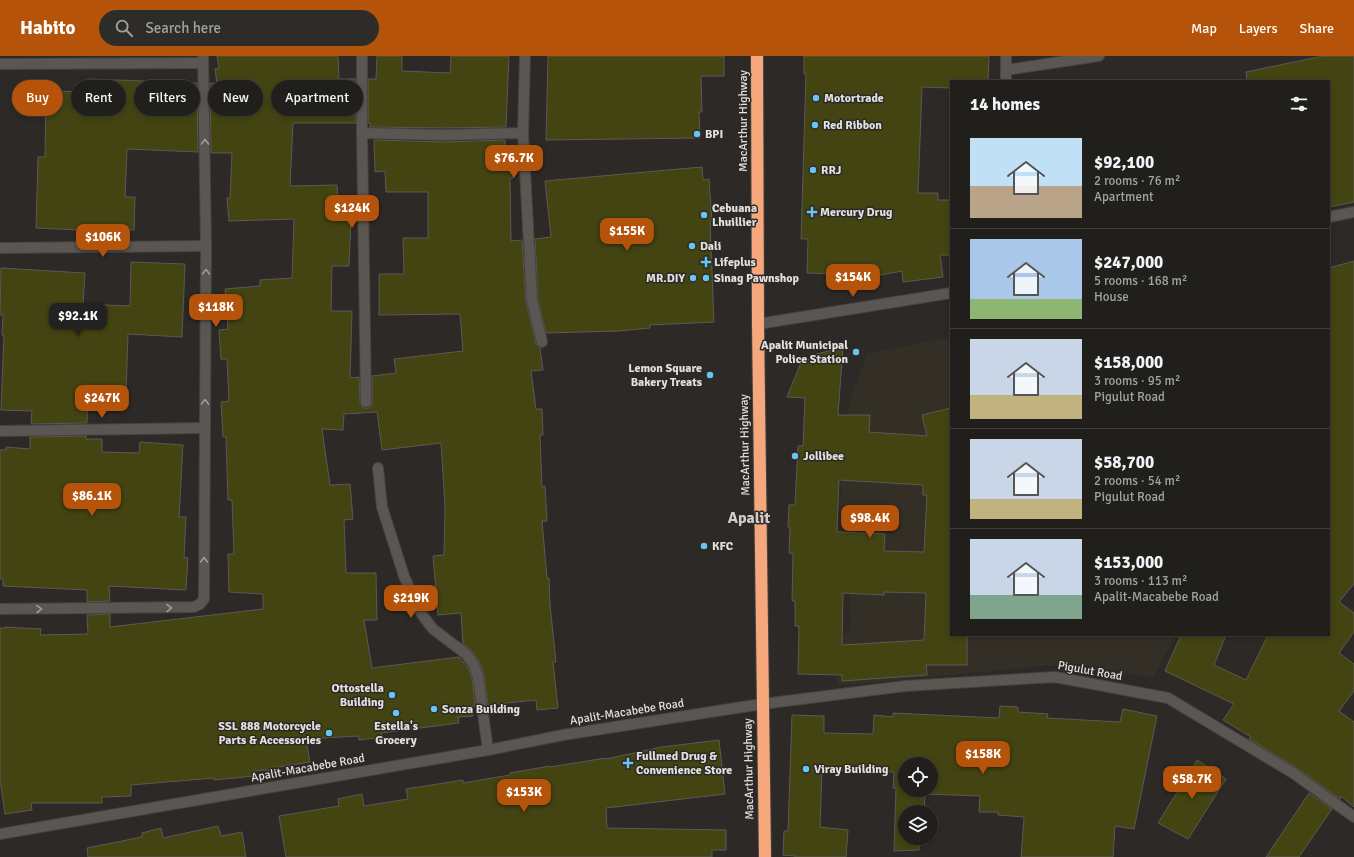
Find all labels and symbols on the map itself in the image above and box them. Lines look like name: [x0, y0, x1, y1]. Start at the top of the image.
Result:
street label: MacArthur Highway: [736, 70, 751, 172]
place label: Motortrade: [824, 91, 884, 106]
marker: Motortrade: [811, 93, 821, 103]
place label: Red Ribbon: [823, 118, 882, 133]
marker: Red Ribbon: [810, 120, 820, 130]
place label: BPI: [705, 127, 723, 142]
marker: BPI: [692, 129, 702, 139]
one-way arrow: [200, 139, 209, 145]
pin: $76.7K: [481, 145, 547, 179]
place label: RRJ: [821, 163, 841, 178]
marker: RRJ: [808, 165, 818, 175]
pin: $124K: [324, 195, 380, 229]
place label: Cebuana Lhuillier: [712, 201, 757, 230]
place label: Mercury Drug: [820, 205, 893, 220]
marker: Mercury Drug: [807, 207, 817, 217]
marker: Cebuana Lhuillier: [699, 210, 709, 220]
pin: $155K: [599, 218, 655, 252]
pin: $106K: [75, 224, 131, 258]
place label: Dali: [700, 239, 721, 254]
marker: Dali: [687, 241, 697, 251]
place label: Lifeplus: [714, 255, 756, 270]
marker: Lifeplus: [701, 257, 711, 267]
pin: $154K: [825, 264, 881, 298]
one-way arrow: [202, 269, 210, 275]
place label: MR.DIY: [646, 271, 685, 286]
place label: Sinag Pawnshop: [714, 271, 800, 286]
marker: MR.DIY: [688, 273, 698, 283]
marker: Sinag Pawnshop: [701, 273, 711, 283]
pin: $118K: [188, 294, 244, 328]
pin: $92.1K: [45, 303, 111, 337]
place label: Apalit Municipal Police Station: [761, 338, 848, 367]
marker: Apalit Municipal Police Station: [851, 347, 861, 357]
place label: Lemon Square Bakery Treats: [628, 361, 703, 390]
marker: Lemon Square Bakery Treats: [705, 370, 715, 380]
pin: $247K: [74, 385, 130, 419]
street label: MacArthur Highway: [737, 394, 753, 496]
one-way arrow: [201, 399, 209, 405]
place label: Jollibee: [803, 449, 844, 464]
marker: Jollibee: [790, 451, 800, 461]
pin: $86.1K: [59, 483, 125, 517]
pin: $98.4K: [837, 505, 903, 539]
district label: Apalit: [728, 508, 770, 528]
place label: KFC: [712, 539, 734, 554]
marker: KFC: [699, 541, 709, 551]
one-way arrow: [200, 557, 208, 563]
pin: $219K: [383, 585, 439, 619]
one-way arrow: [166, 604, 172, 612]
one-way arrow: [36, 605, 42, 613]
street label: Pigulut Road: [1056, 658, 1124, 684]
place label: Ottostella Building: [332, 681, 385, 710]
marker: Ottostella Building: [387, 690, 397, 700]
street label: Apalit-Macabebe Road: [569, 696, 685, 728]
place label: Sonza Building: [442, 702, 521, 717]
marker: Sonza Building: [429, 704, 439, 714]
marker: Estella's Grocery: [391, 708, 401, 718]
street label: MacArthur Highway: [741, 718, 757, 820]
place label: SSL 888 Motorcycle Parts & Accessories: [218, 719, 322, 748]
place label: Estella's Grocery: [374, 719, 419, 748]
marker: SSL 888 Motorcycle Parts & Accessories: [324, 728, 334, 738]
pin: $158K: [955, 741, 1011, 775]
place label: Fullmed Drug & Convenience Store: [636, 749, 732, 778]
street label: Apalit-Macabebe Road: [250, 751, 366, 785]
marker: Fullmed Drug & Convenience Store: [623, 758, 633, 768]
place label: Viray Building: [814, 762, 889, 777]
marker: Viray Building: [801, 764, 811, 774]
pin: $58.7K: [1159, 766, 1225, 800]
pin: $153K: [496, 779, 552, 813]

